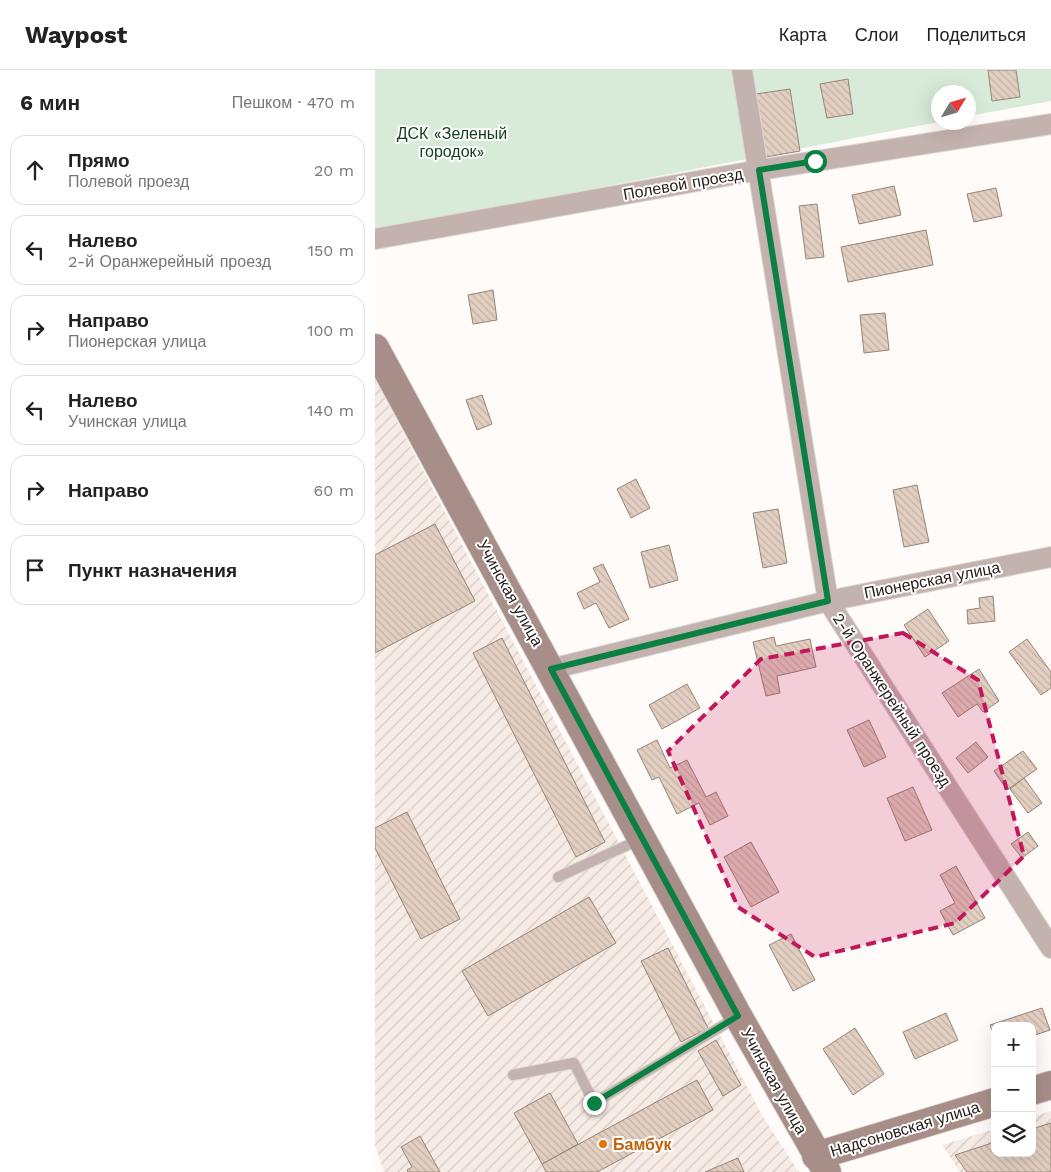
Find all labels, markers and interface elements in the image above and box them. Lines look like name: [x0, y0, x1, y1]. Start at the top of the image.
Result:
text: Waypost: [25, 21, 127, 49]
text: Карта: [779, 24, 827, 45]
text: Слои: [855, 24, 899, 45]
text: Поделиться: [927, 24, 1026, 45]
north arrow: [931, 85, 976, 130]
text: 6 мин: [20, 90, 80, 115]
text: Пешком · 470 m: [232, 93, 355, 112]
park label: ДСК «Зеленый городок»: [397, 124, 507, 161]
text: Прямо: [68, 149, 130, 172]
route start: [804, 150, 827, 173]
icon: ahead: [21, 156, 49, 184]
text: 20 m: [314, 161, 354, 180]
street label: Полевой проезд: [622, 164, 745, 204]
text: Полевой проезд: [68, 172, 189, 191]
text: Налево: [68, 229, 138, 252]
icon: left: [21, 236, 49, 264]
text: 150 m: [308, 241, 354, 260]
text: 2-й Оранжерейный проезд: [68, 252, 271, 271]
text: Направо: [68, 309, 149, 332]
icon: right: [21, 316, 49, 344]
text: 100 m: [307, 321, 354, 340]
text: Пионерская улица: [68, 332, 206, 351]
text: Налево: [68, 389, 138, 412]
icon: left: [21, 396, 49, 424]
text: 140 m: [307, 401, 354, 420]
text: Учинская улица: [68, 412, 187, 431]
icon: right: [21, 476, 49, 504]
text: Направо: [68, 479, 149, 502]
text: 60 m: [314, 481, 354, 500]
street label: Учинская улица: [473, 537, 547, 650]
icon: arrive: [21, 556, 49, 584]
street label: Пионерская улица: [862, 557, 1002, 603]
text: Пункт назначения: [68, 559, 237, 582]
street label: 2-й Оранжерейный проезд: [829, 610, 956, 791]
map controls: [991, 1022, 1036, 1157]
button: +: [991, 1022, 1036, 1067]
street label: Учинская улица: [737, 1025, 811, 1138]
button: −: [991, 1067, 1036, 1112]
route end: [583, 1092, 606, 1115]
street label: Надсоновская улица: [828, 1097, 982, 1161]
button: layers: [991, 1112, 1036, 1157]
place label: Бамбук: [613, 1135, 673, 1154]
marker: Бамбук: [597, 1138, 609, 1150]

